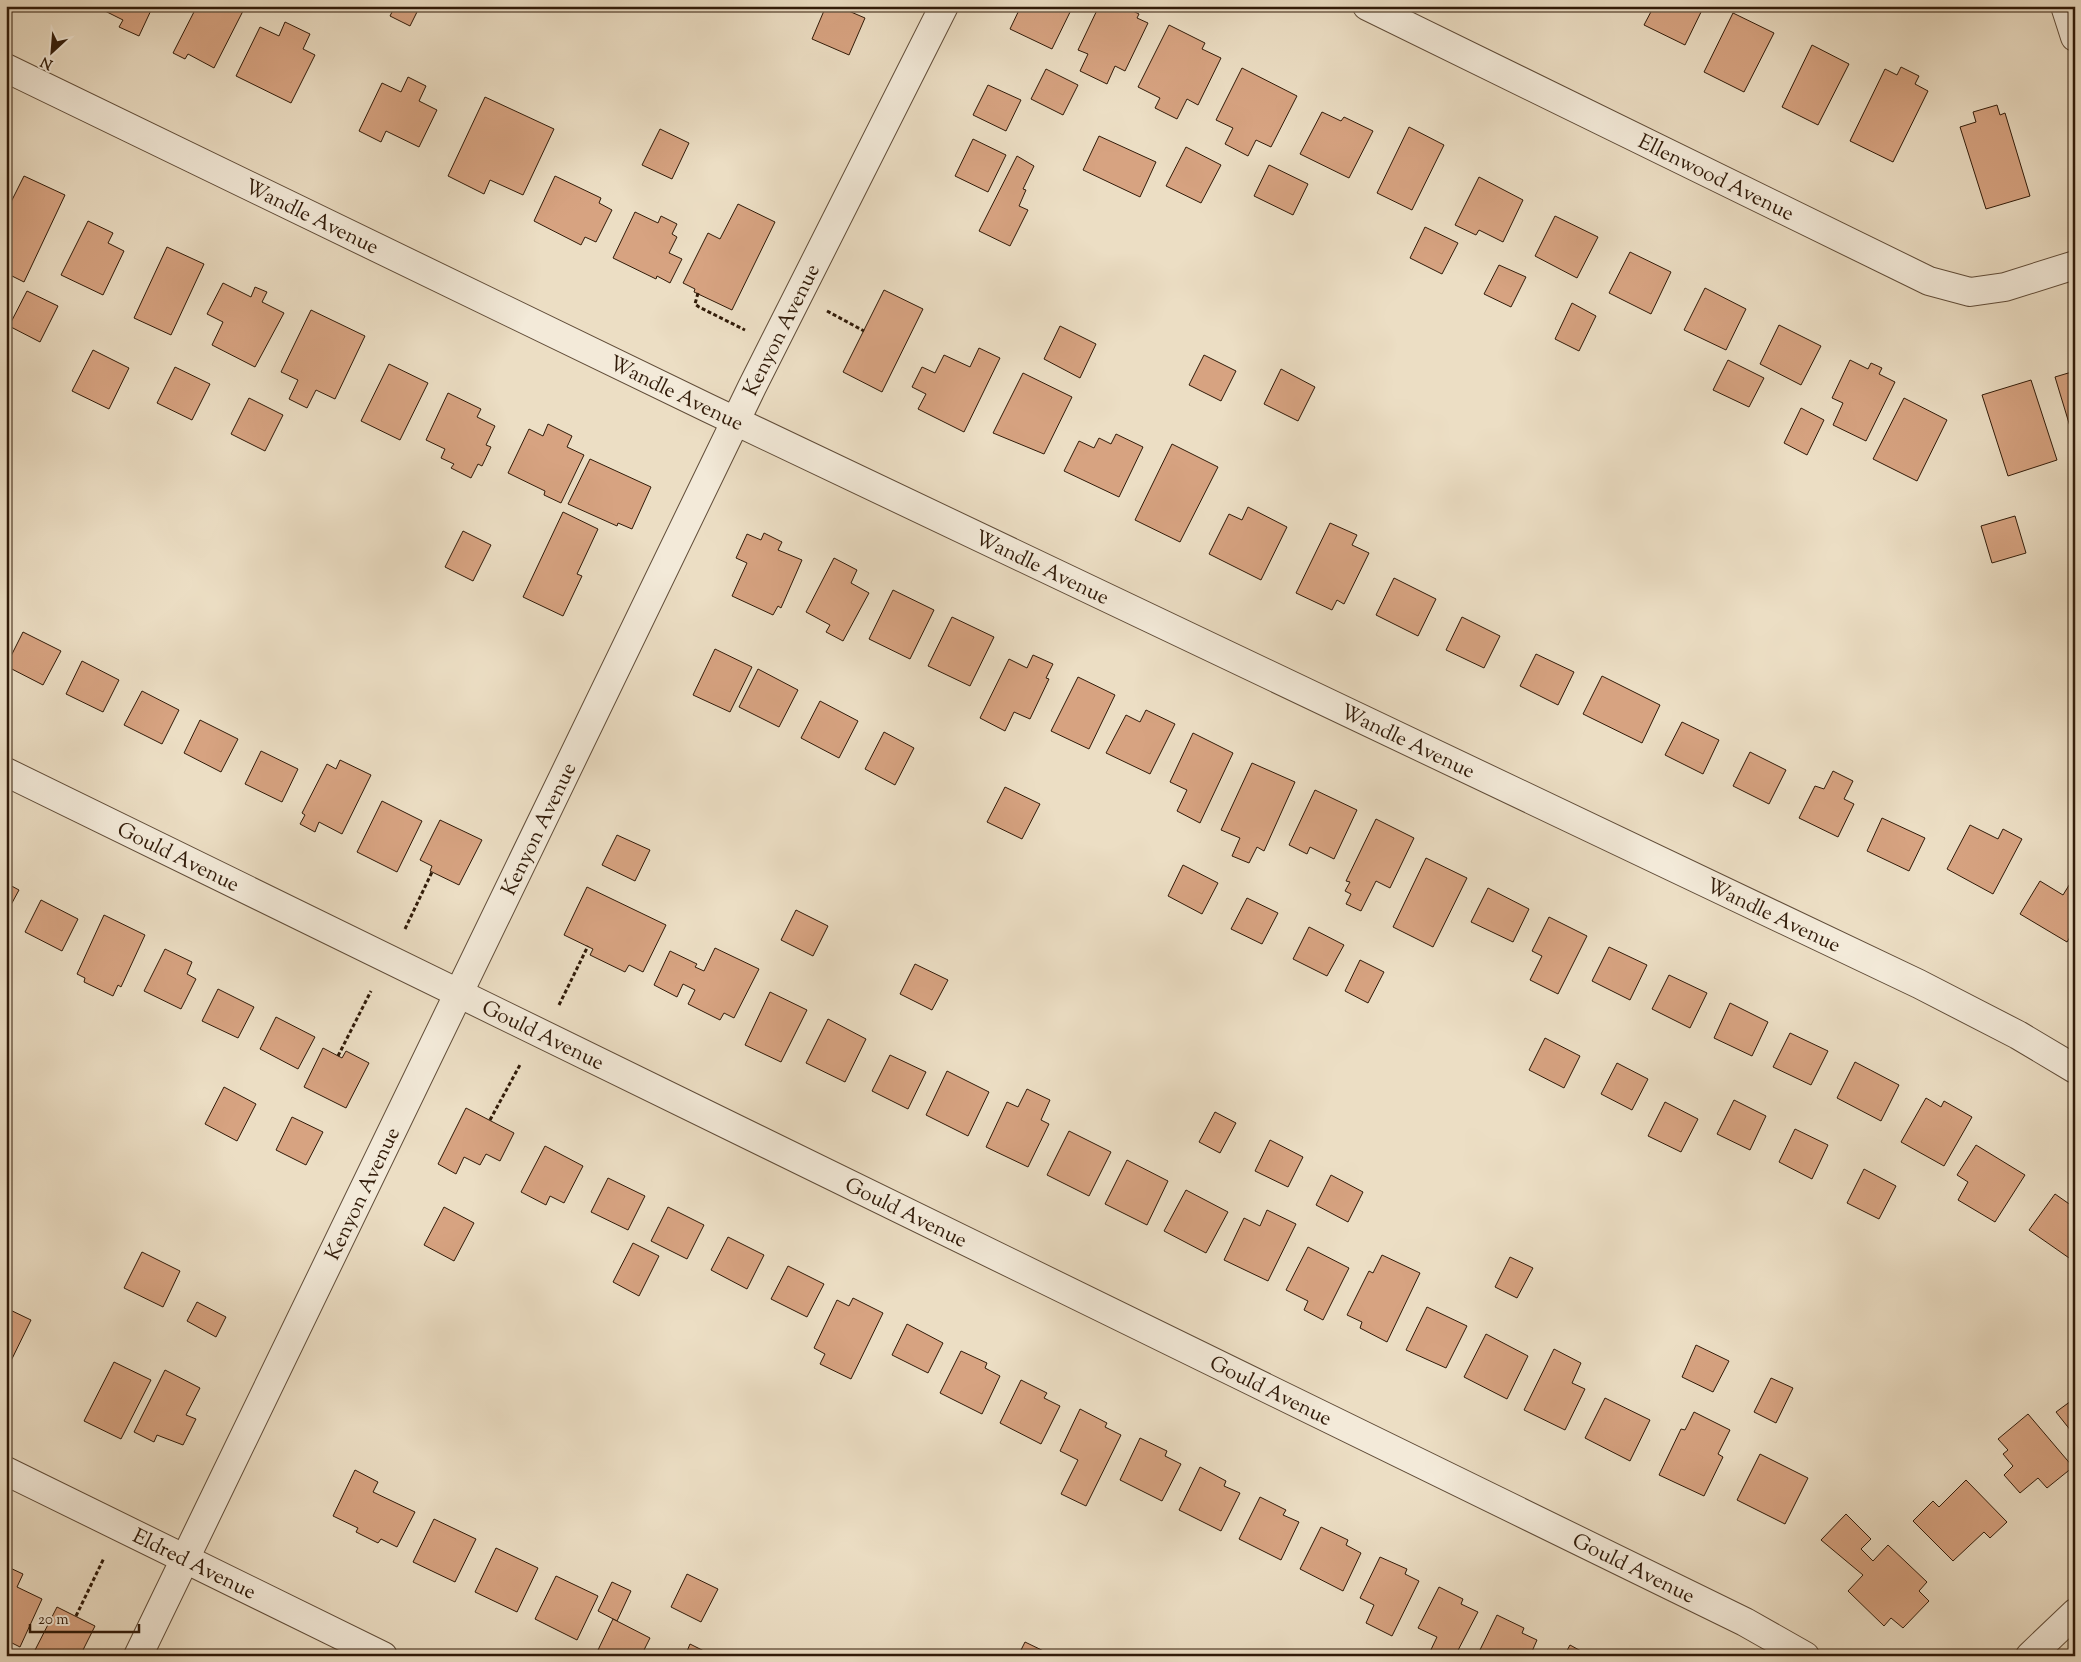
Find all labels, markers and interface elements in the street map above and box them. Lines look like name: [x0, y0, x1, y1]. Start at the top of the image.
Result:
north arrow: [28, 28, 78, 78]
text: N: [38, 50, 57, 73]
street label: Ellenwood Avenue: [1632, 128, 1799, 230]
street label: Wandle Avenue: [239, 173, 383, 263]
street label: Kenyon Avenue: [737, 259, 829, 402]
street label: Wandle Avenue: [603, 349, 748, 440]
street label: Wandle Avenue: [969, 524, 1114, 614]
street label: Wandle Avenue: [1335, 698, 1479, 788]
street label: Kenyon Avenue: [495, 758, 585, 901]
street label: Gould Avenue: [111, 815, 244, 901]
street label: Wandle Avenue: [1700, 872, 1845, 962]
street label: Gould Avenue: [476, 994, 609, 1079]
street label: Kenyon Avenue: [319, 1123, 409, 1266]
street label: Gould Avenue: [839, 1171, 972, 1256]
street label: Gould Avenue: [1204, 1349, 1336, 1435]
street label: Eldred Avenue: [127, 1522, 261, 1608]
street label: Gould Avenue: [1567, 1527, 1699, 1612]
scale bar: [30, 1602, 139, 1634]
text: 20 m: [38, 1610, 69, 1631]

